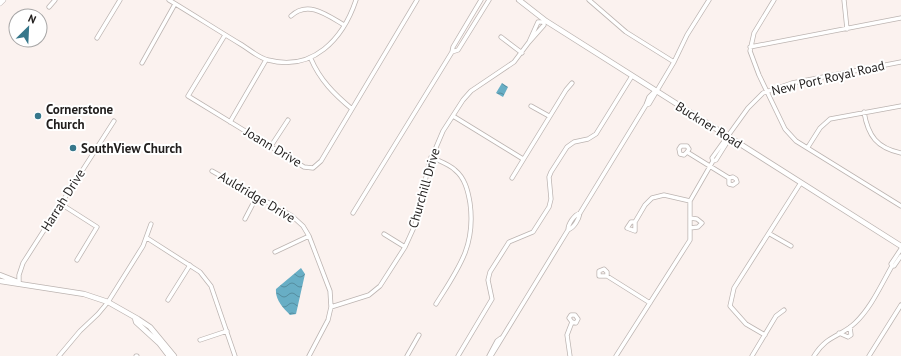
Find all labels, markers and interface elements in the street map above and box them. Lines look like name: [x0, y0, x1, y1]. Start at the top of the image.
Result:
north arrow: [8, 8, 48, 48]
text: N: [26, 11, 38, 27]
street label: New Port Royal Road: [770, 57, 886, 99]
street label: Buckner Road: [672, 98, 746, 152]
place label: Cornerstone Church: [46, 101, 114, 133]
marker: Cornerstone Church: [33, 111, 43, 121]
street label: Joann Drive: [240, 123, 305, 171]
place label: SouthView Church: [81, 140, 182, 157]
marker: SouthView Church: [68, 143, 78, 153]
street label: Churchill Drive: [404, 146, 444, 230]
street label: Harrah Drive: [37, 166, 89, 234]
street label: Auldridge Drive: [216, 167, 298, 227]

